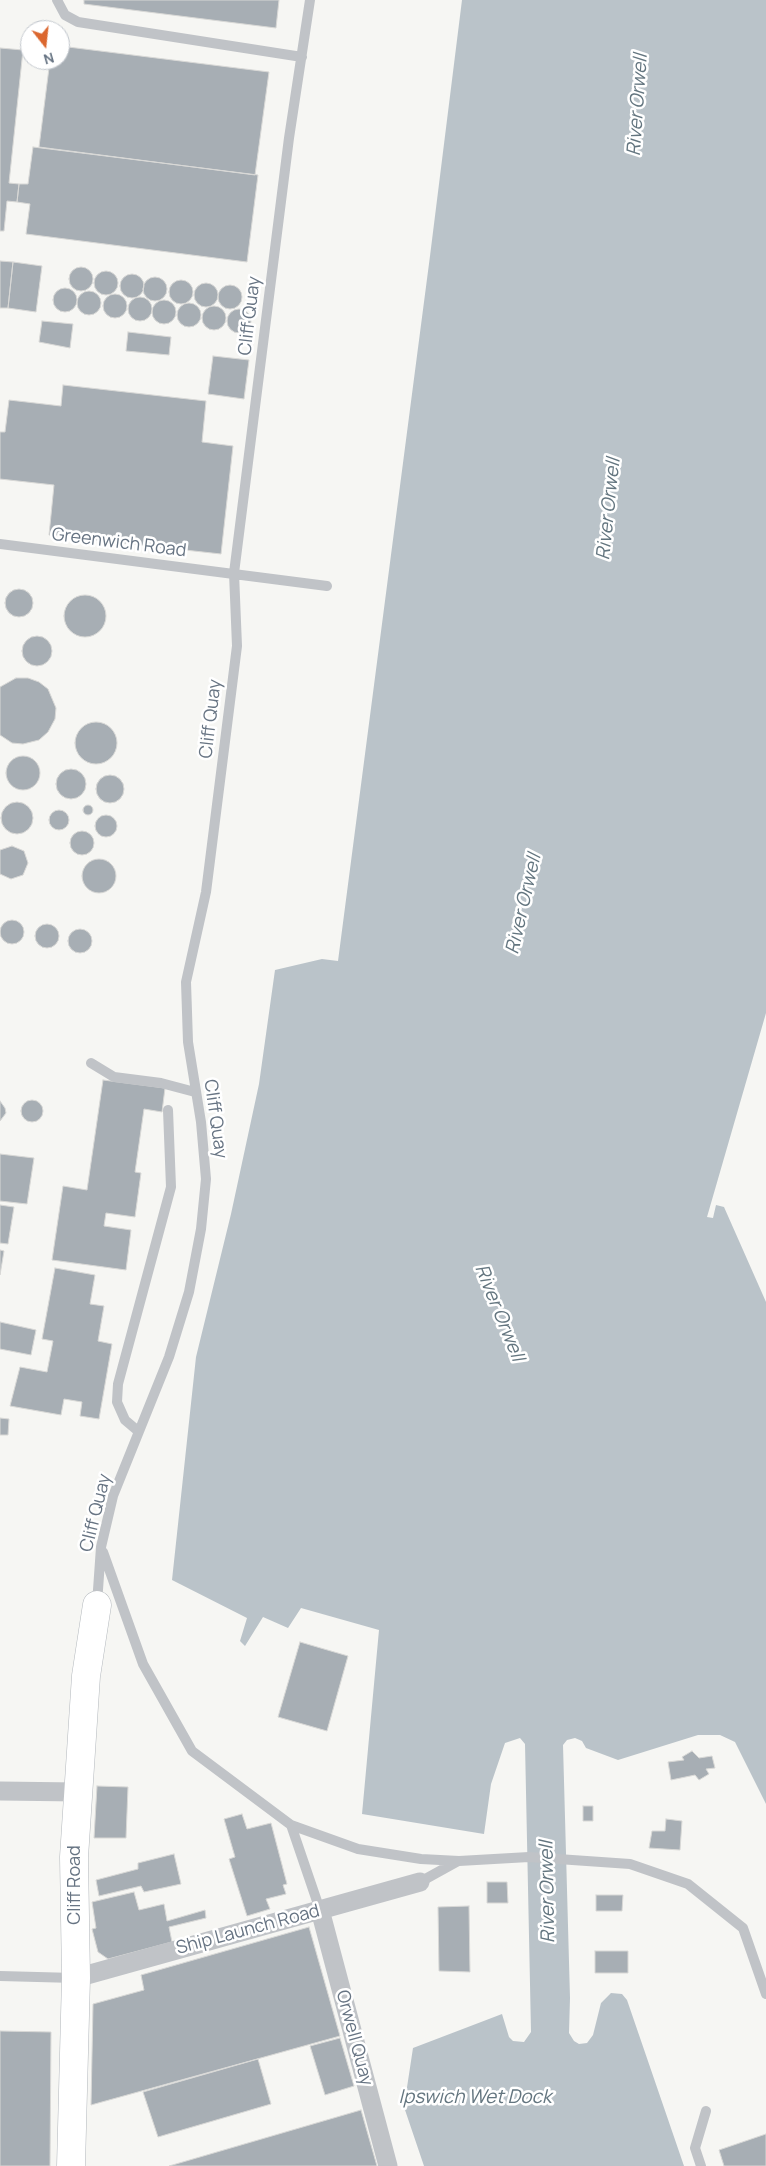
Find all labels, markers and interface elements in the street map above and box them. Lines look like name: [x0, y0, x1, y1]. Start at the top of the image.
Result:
north arrow: [20, 20, 70, 70]
text: N: [42, 48, 56, 69]
water label: River Orwell: [623, 53, 653, 157]
street label: Cliff Quay: [234, 275, 266, 357]
water label: River Orwell: [592, 457, 626, 561]
street label: Greenwich Road: [50, 524, 188, 562]
street label: Cliff Quay: [195, 678, 227, 760]
water label: River Orwell: [501, 852, 547, 956]
street label: Cliff Quay: [199, 1078, 231, 1160]
water label: River Orwell: [469, 1261, 529, 1365]
street label: Cliff Quay: [76, 1472, 116, 1554]
water label: River Orwell: [536, 1841, 560, 1943]
street label: Cliff Road: [64, 1845, 86, 1925]
street label: Ship Launch Road: [174, 1900, 322, 1960]
street label: Orwell Quay: [331, 1988, 377, 2088]
water label: Ipswich Wet Dock: [399, 2087, 551, 2109]

